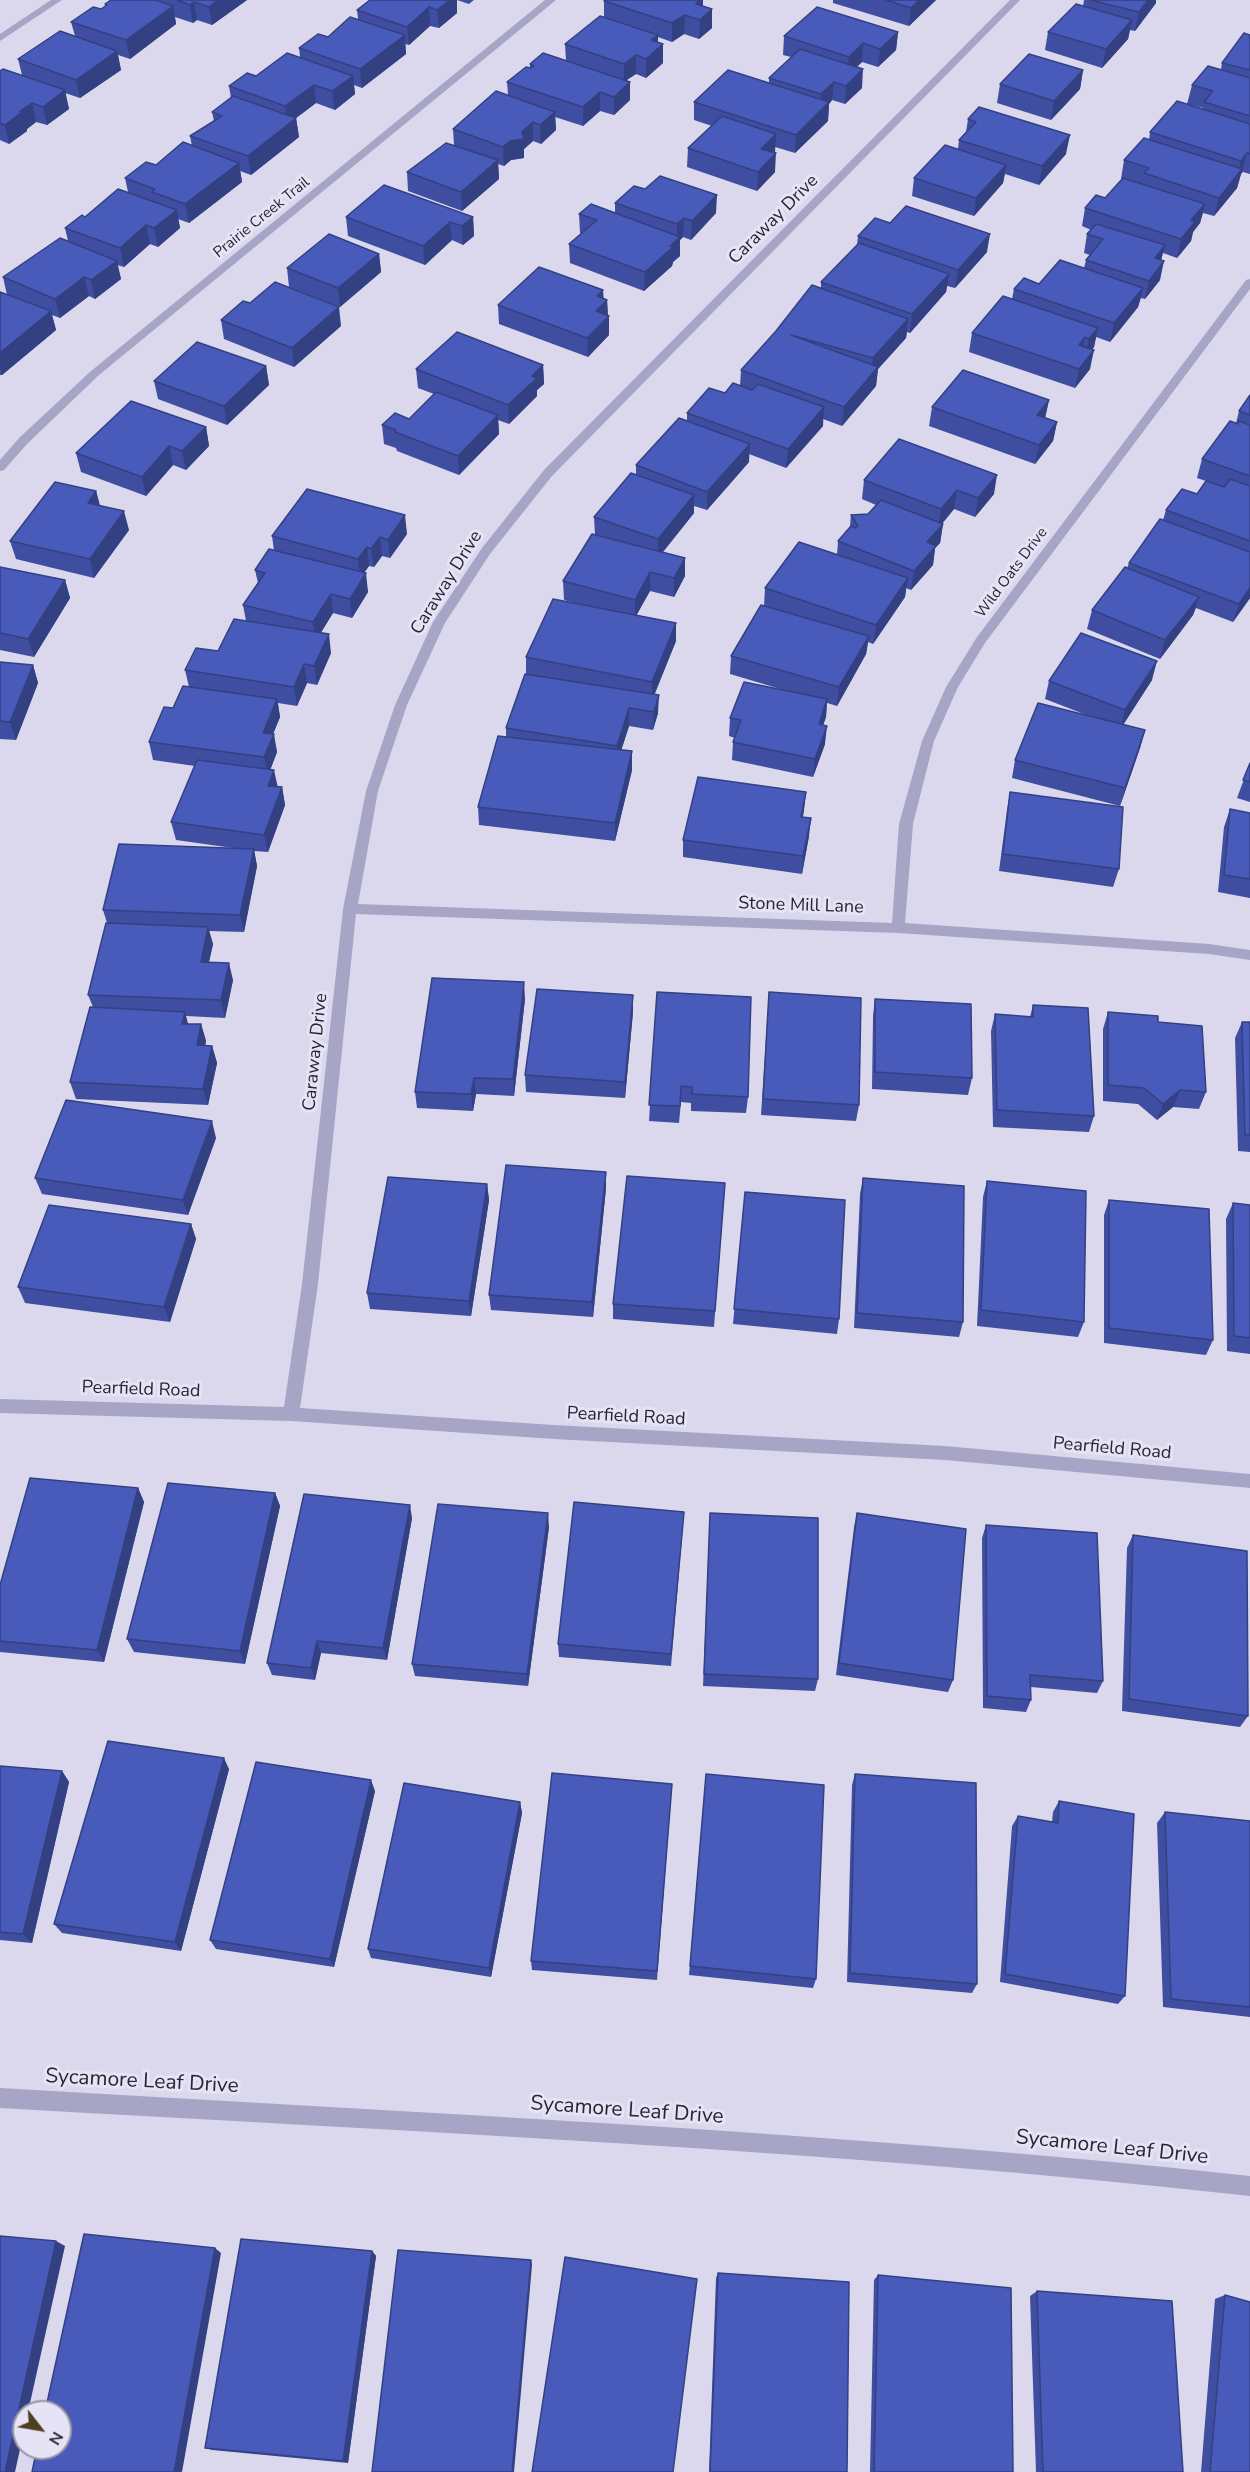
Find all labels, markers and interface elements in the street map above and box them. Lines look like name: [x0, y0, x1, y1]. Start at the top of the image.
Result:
street label: Caraway Drive: [725, 171, 823, 269]
street label: Prairie Creek Trail: [210, 174, 314, 262]
street label: Wild Oats Drive: [972, 524, 1052, 622]
street label: Caraway Drive: [407, 527, 487, 639]
street label: Stone Mill Lane: [738, 893, 864, 919]
street label: Caraway Drive: [299, 992, 333, 1112]
street label: Pearfield Road: [81, 1377, 201, 1403]
street label: Pearfield Road: [566, 1403, 686, 1431]
street label: Pearfield Road: [1052, 1433, 1172, 1465]
street label: Sycamore Leaf Drive: [45, 2064, 239, 2100]
street label: Sycamore Leaf Drive: [530, 2092, 724, 2130]
street label: Sycamore Leaf Drive: [1014, 2125, 1210, 2171]
north arrow: [12, 2400, 72, 2460]
text: N: [43, 2427, 68, 2449]

